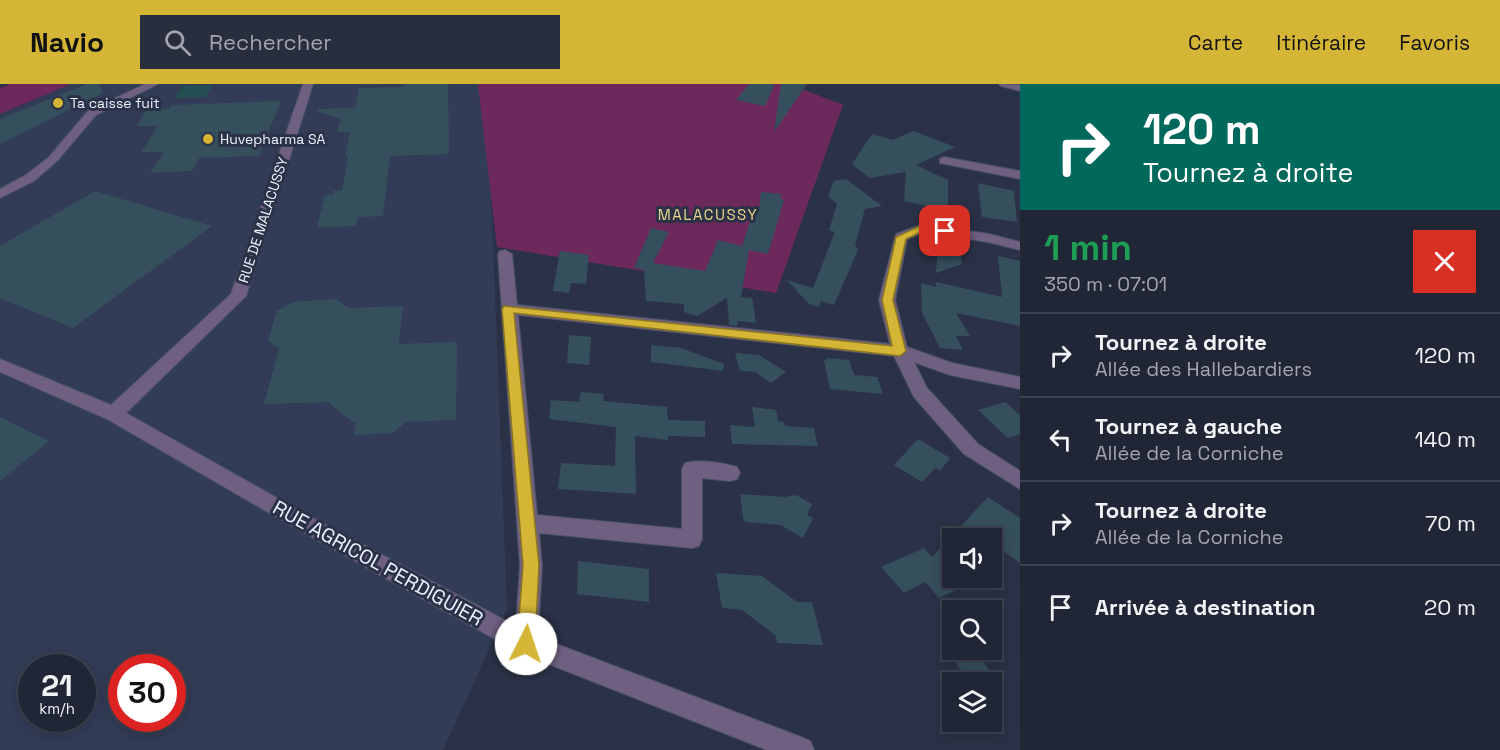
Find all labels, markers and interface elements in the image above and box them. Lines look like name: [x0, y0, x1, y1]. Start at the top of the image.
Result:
search box: [140, 15, 560, 69]
text: Navio: [30, 24, 104, 60]
icon: search: [161, 26, 194, 59]
text: Rechercher: [209, 28, 332, 56]
text: Carte: [1188, 29, 1243, 56]
text: Itinéraire: [1276, 29, 1366, 56]
text: Favoris: [1399, 29, 1470, 56]
place label: Ta caisse fuit: [70, 94, 160, 112]
marker: Ta caisse fuit: [51, 96, 65, 110]
text: 120 m: [1143, 103, 1261, 156]
icon: right: [1044, 108, 1122, 186]
place label: Huvepharma SA: [220, 130, 325, 148]
marker: Huvepharma SA: [201, 132, 215, 146]
street label: RUE DE MALACUSSY: [234, 154, 292, 285]
text: Tournez à droite: [1143, 155, 1353, 190]
district label: MALACUSSY: [658, 205, 758, 224]
pin: [919, 205, 970, 256]
icon: arrive: [928, 214, 961, 247]
text: 1 min: [1044, 225, 1132, 271]
button: close: [1413, 230, 1476, 293]
text: 350 m · 07:01: [1044, 271, 1167, 297]
text: Tournez à droite: [1095, 328, 1267, 356]
icon: right: [1044, 339, 1077, 372]
text: 120 m: [1415, 341, 1476, 369]
text: Allée des Hallebardiers: [1095, 356, 1312, 382]
text: Tournez à gauche: [1095, 412, 1282, 440]
icon: left: [1044, 423, 1077, 456]
text: 140 m: [1414, 425, 1476, 453]
text: Allée de la Corniche: [1095, 440, 1284, 466]
street label: RUE AGRICOL PERDIGUIER: [268, 494, 488, 632]
text: Tournez à droite: [1095, 496, 1267, 524]
icon: right: [1044, 507, 1077, 540]
text: 70 m: [1425, 509, 1476, 537]
text: Allée de la Corniche: [1095, 524, 1284, 550]
map controls: [942, 528, 1002, 732]
button: sound: [942, 528, 1002, 588]
icon: arrive: [1044, 591, 1077, 624]
text: Arrivée à destination: [1095, 593, 1316, 621]
text: 20 m: [1424, 593, 1476, 621]
button: search: [942, 600, 1002, 660]
position arrow: [494, 612, 558, 676]
speed limit sign: 30: [108, 654, 186, 732]
text: 21: [41, 666, 73, 705]
button: layers: [942, 672, 1002, 732]
text: km/h: [39, 699, 75, 718]

